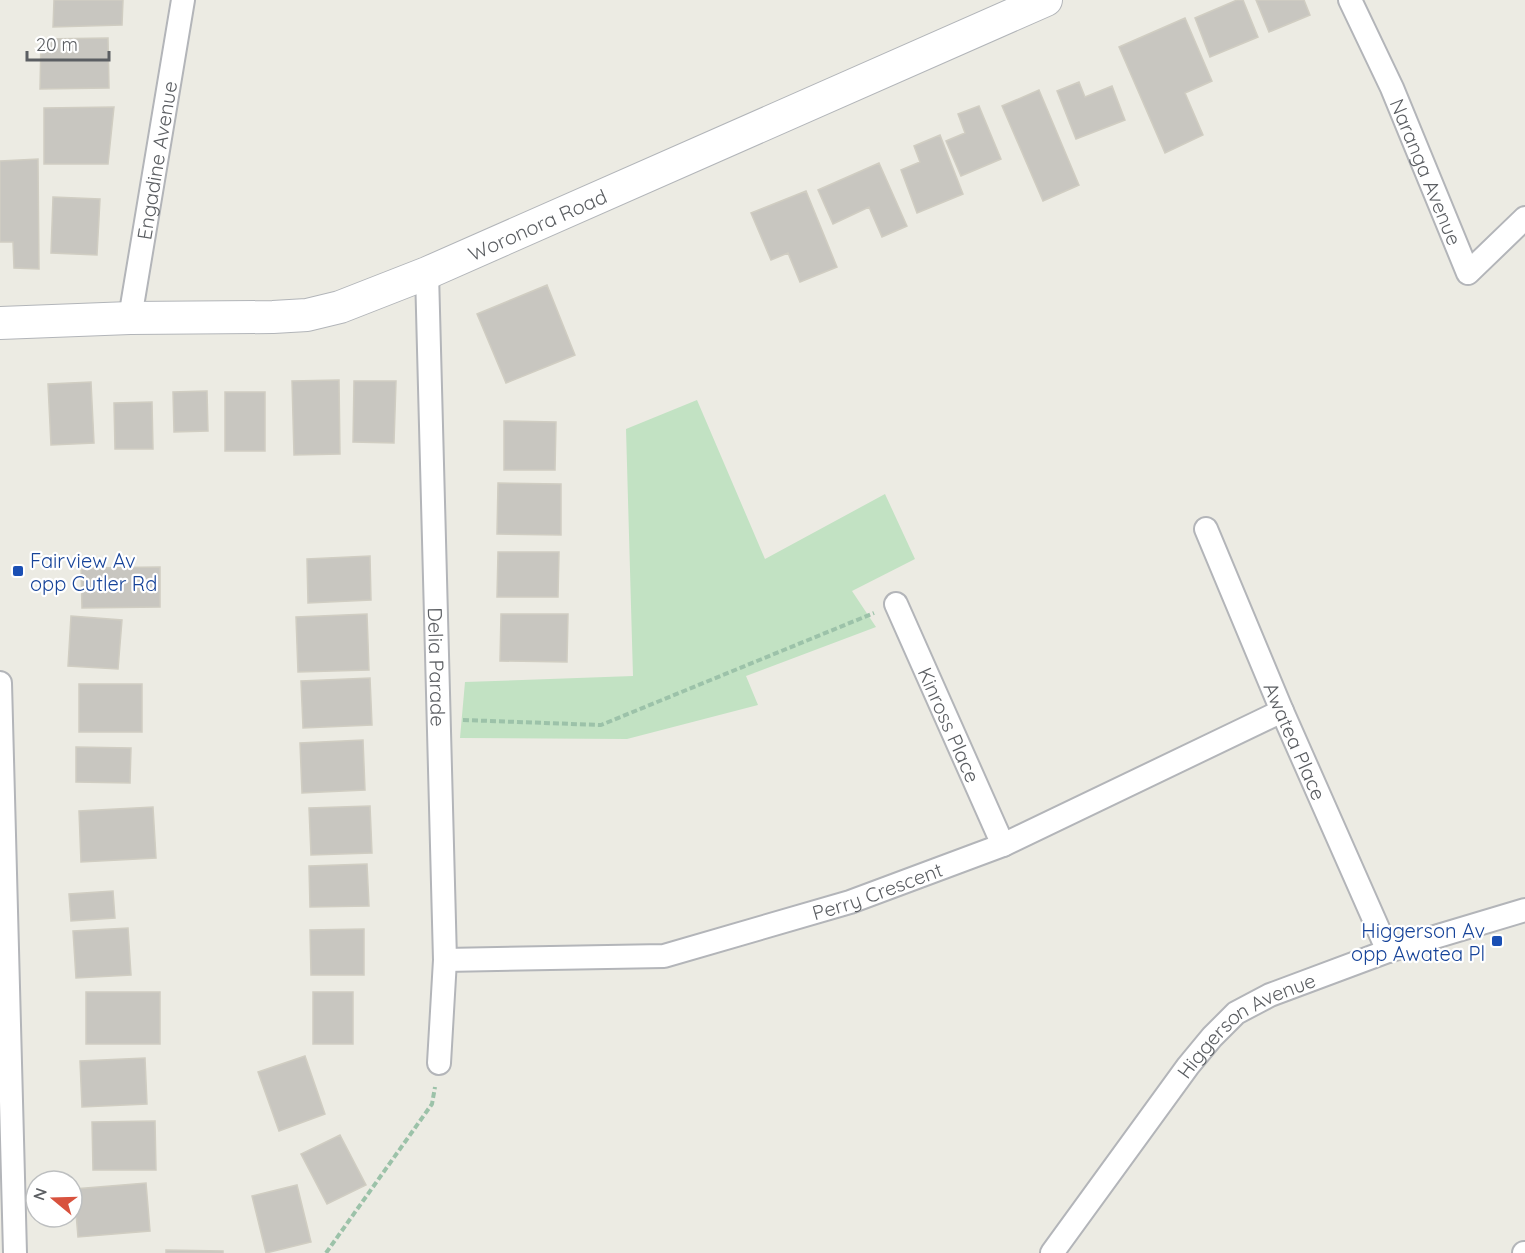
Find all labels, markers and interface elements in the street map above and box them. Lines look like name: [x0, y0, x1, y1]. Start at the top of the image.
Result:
scale bar: [27, 24, 110, 62]
text: 20 m: [36, 33, 78, 56]
street label: Engadine Avenue: [131, 79, 182, 241]
street label: Naranga Avenue: [1385, 95, 1468, 249]
street label: Woronora Road: [464, 183, 610, 266]
place label: Fairview Av opp Cutler Rd: [30, 548, 157, 596]
marker: Fairview Av opp Cutler Rd: [11, 564, 25, 578]
street label: Delia Parade: [423, 607, 451, 727]
street label: Kinross Place: [913, 663, 986, 786]
street label: Awatea Place: [1259, 678, 1332, 804]
street label: Perry Crescent: [809, 856, 946, 925]
place label: Higgerson Av opp Awatea Pl: [1351, 918, 1485, 966]
marker: Higgerson Av opp Awatea Pl: [1490, 934, 1504, 948]
street label: Higgerson Avenue: [1171, 967, 1319, 1083]
north arrow: [24, 1169, 84, 1229]
text: N: [28, 1185, 51, 1203]

